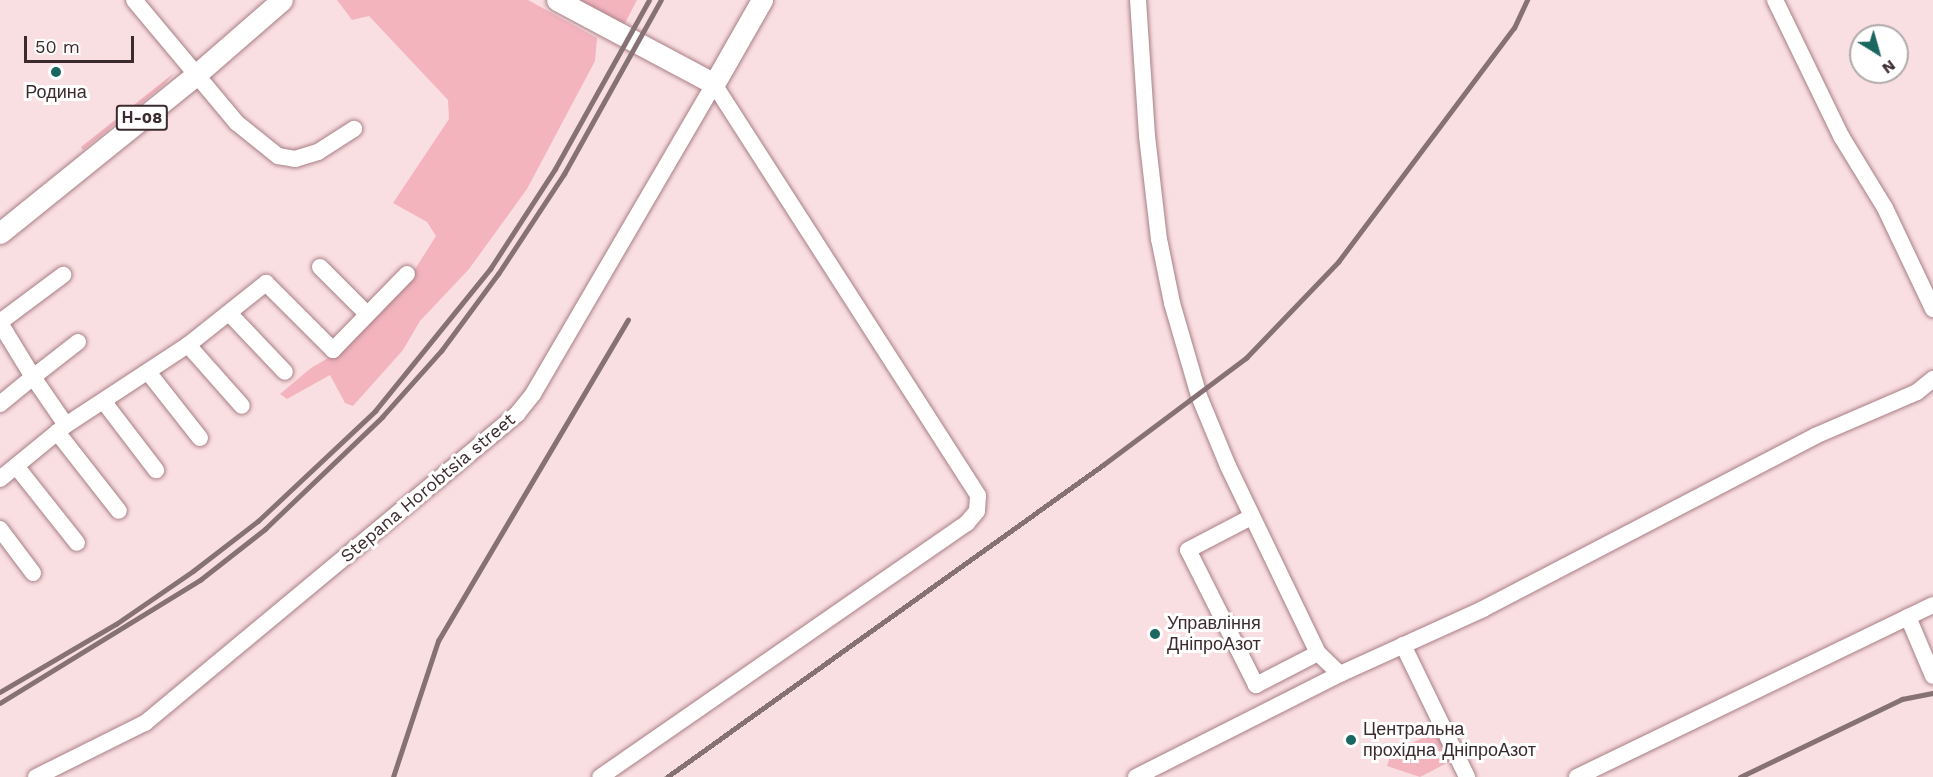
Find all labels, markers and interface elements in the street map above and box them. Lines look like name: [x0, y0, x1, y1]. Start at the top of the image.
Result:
scale bar: [27, 24, 136, 62]
north arrow: [1849, 24, 1909, 84]
text: 50 m: [35, 36, 80, 57]
text: N: [1878, 56, 1899, 78]
marker: Родина: [49, 65, 63, 79]
place label: Родина: [25, 81, 87, 103]
road number: Н-08: [115, 105, 169, 131]
street label: Stepana Horobtsia street: [336, 409, 520, 567]
place label: Управління ДніпроАзот: [1167, 613, 1261, 656]
marker: Управління ДніпроАзот: [1148, 627, 1162, 641]
place label: Центральна прохідна ДніпроАзот: [1363, 719, 1536, 762]
marker: Центральна прохідна ДніпроАзот: [1344, 733, 1358, 747]

